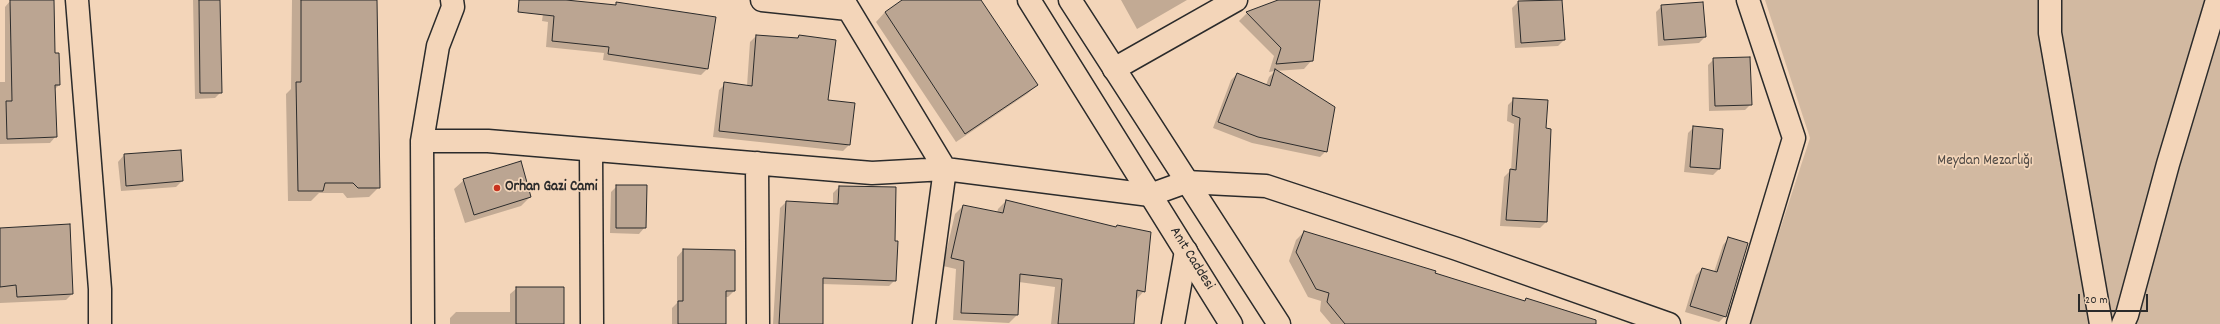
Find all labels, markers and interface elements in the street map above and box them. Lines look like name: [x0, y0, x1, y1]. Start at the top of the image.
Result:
park label: Meydan Mezarlığı: [1937, 153, 2033, 171]
place label: Orhan Gazi Cami: [505, 179, 597, 197]
marker: Orhan Gazi Cami: [492, 183, 502, 193]
street label: Anıt Caddesi: [1165, 224, 1217, 294]
scale bar: [2080, 286, 2150, 312]
text: 20 m: [2085, 292, 2108, 309]

